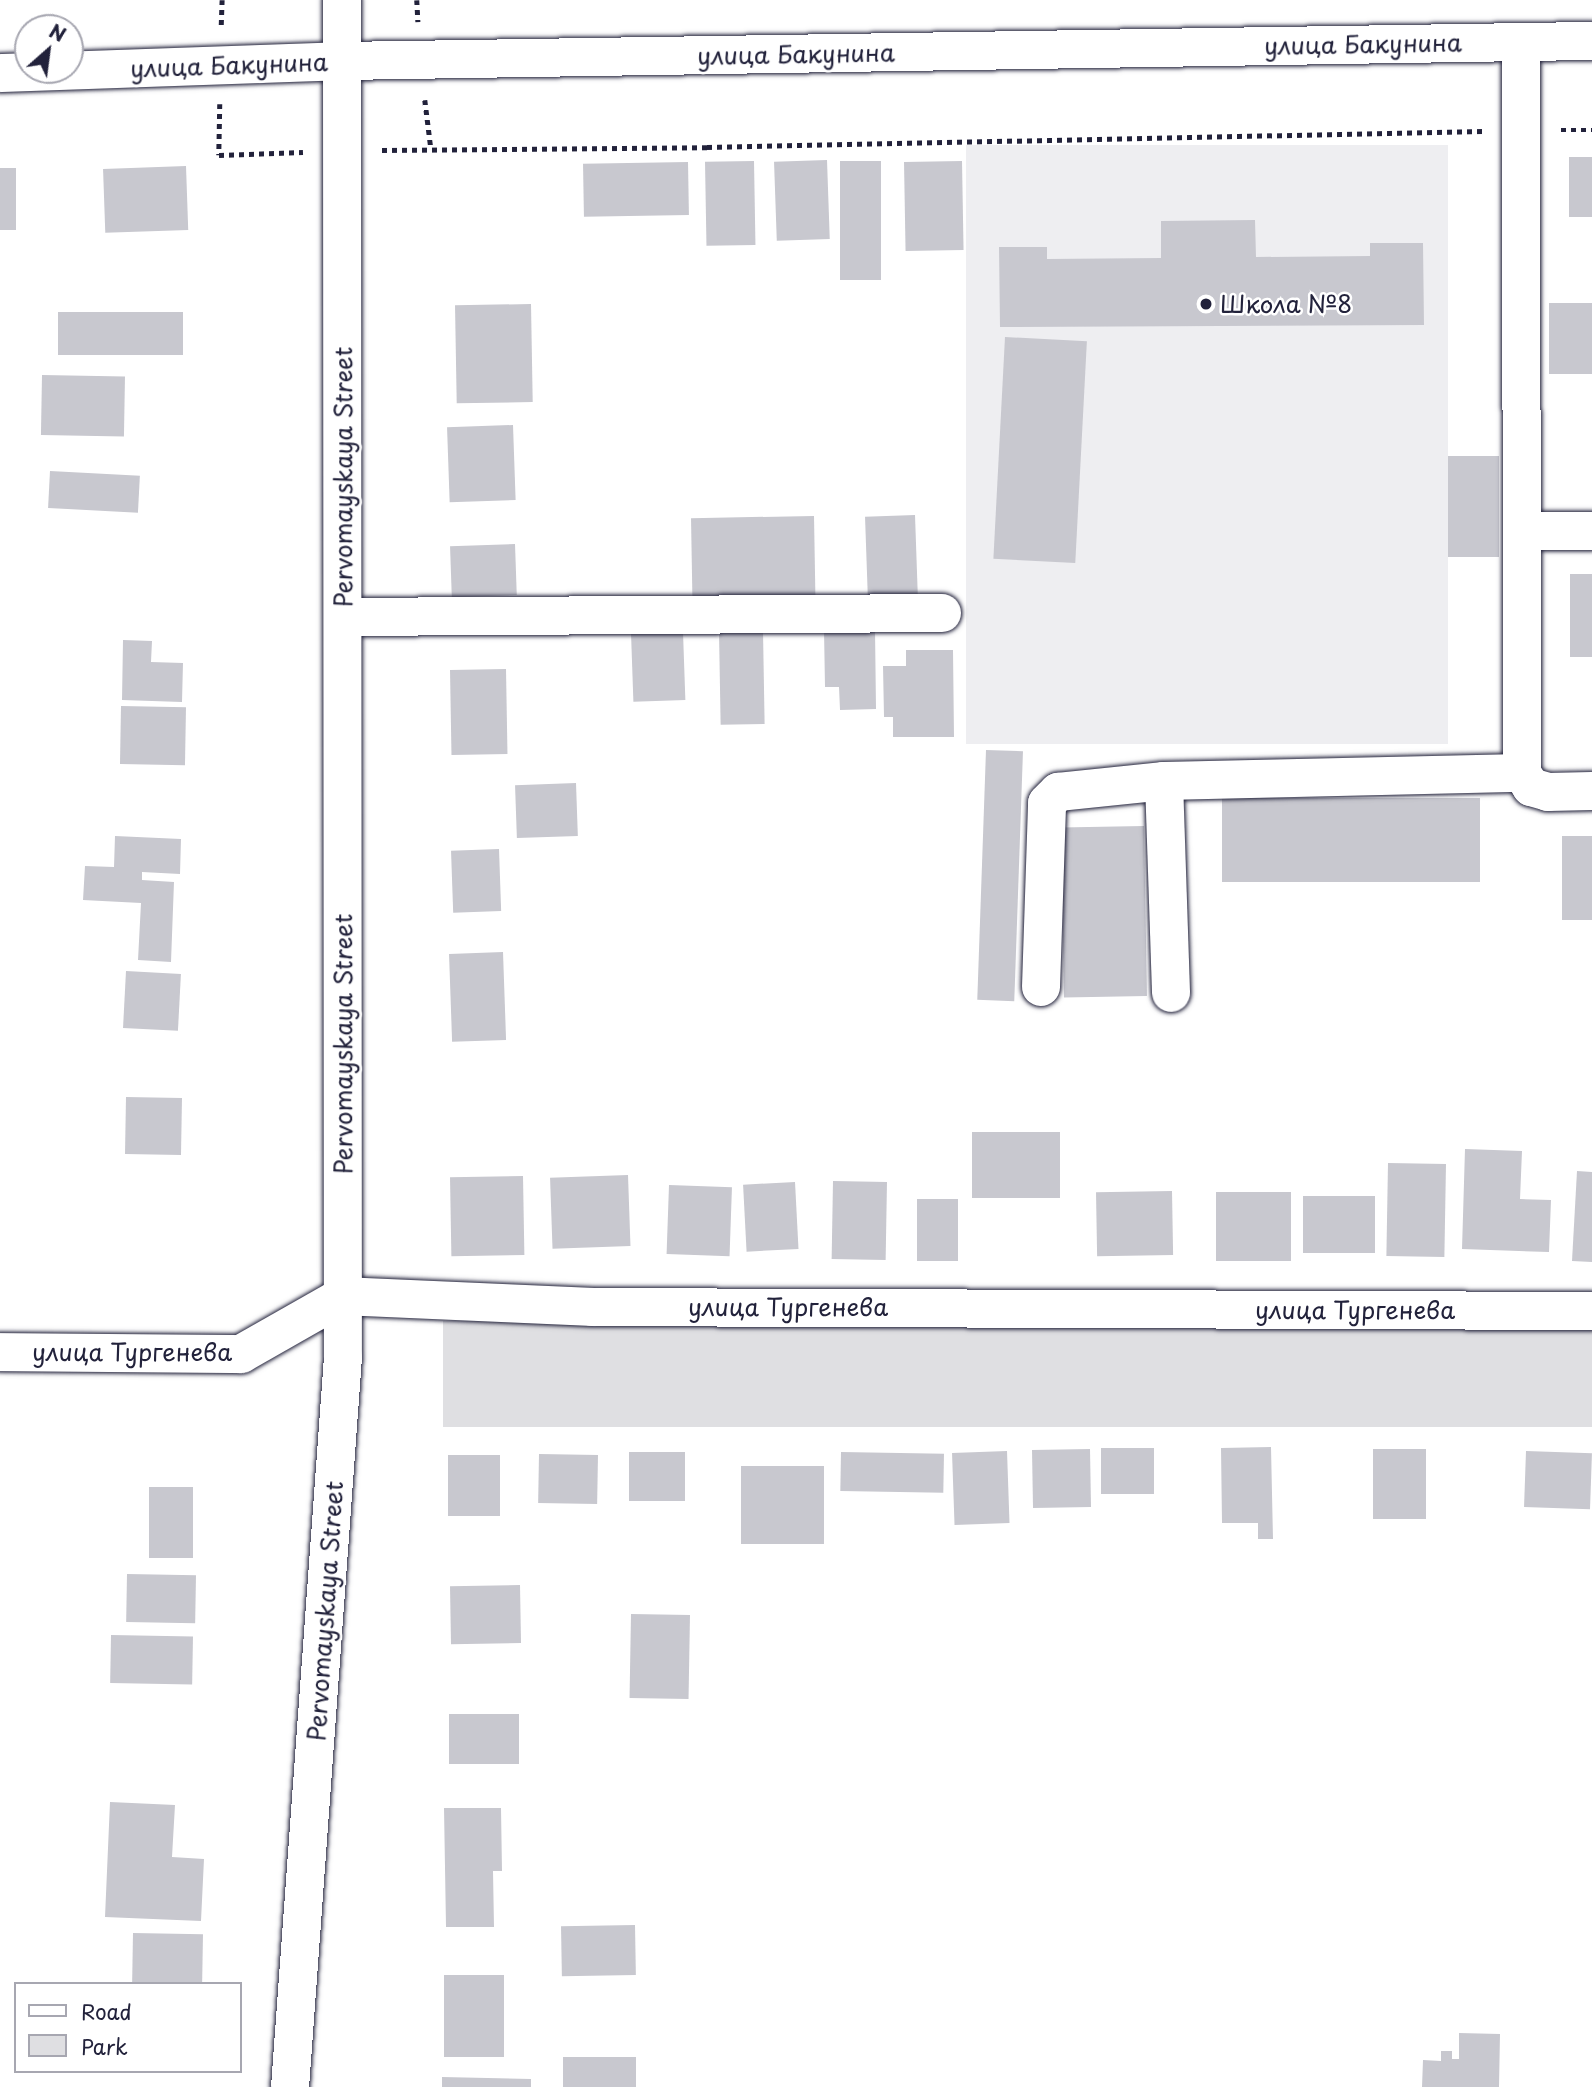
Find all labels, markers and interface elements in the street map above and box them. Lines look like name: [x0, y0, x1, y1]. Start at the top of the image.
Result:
north arrow: [14, 14, 84, 84]
text: N: [45, 16, 71, 48]
street label: улица Бакунина: [1264, 28, 1462, 60]
street label: улица Бакунина: [697, 38, 895, 70]
street label: улица Бакунина: [130, 47, 328, 83]
place label: Школа №8: [1220, 290, 1353, 318]
marker: Школа №8: [1198, 296, 1214, 312]
street label: Pervomayskaya Street: [329, 346, 357, 608]
street label: Pervomayskaya Street: [329, 913, 357, 1175]
street label: улица Тургенева: [687, 1293, 889, 1321]
street label: улица Тургенева: [1254, 1296, 1456, 1324]
street label: улица Тургенева: [31, 1338, 233, 1366]
street label: Pervomayskaya Street: [302, 1480, 348, 1742]
legend: [14, 1982, 242, 2073]
text: Road: [81, 1995, 132, 2027]
text: Park: [81, 2030, 128, 2062]

